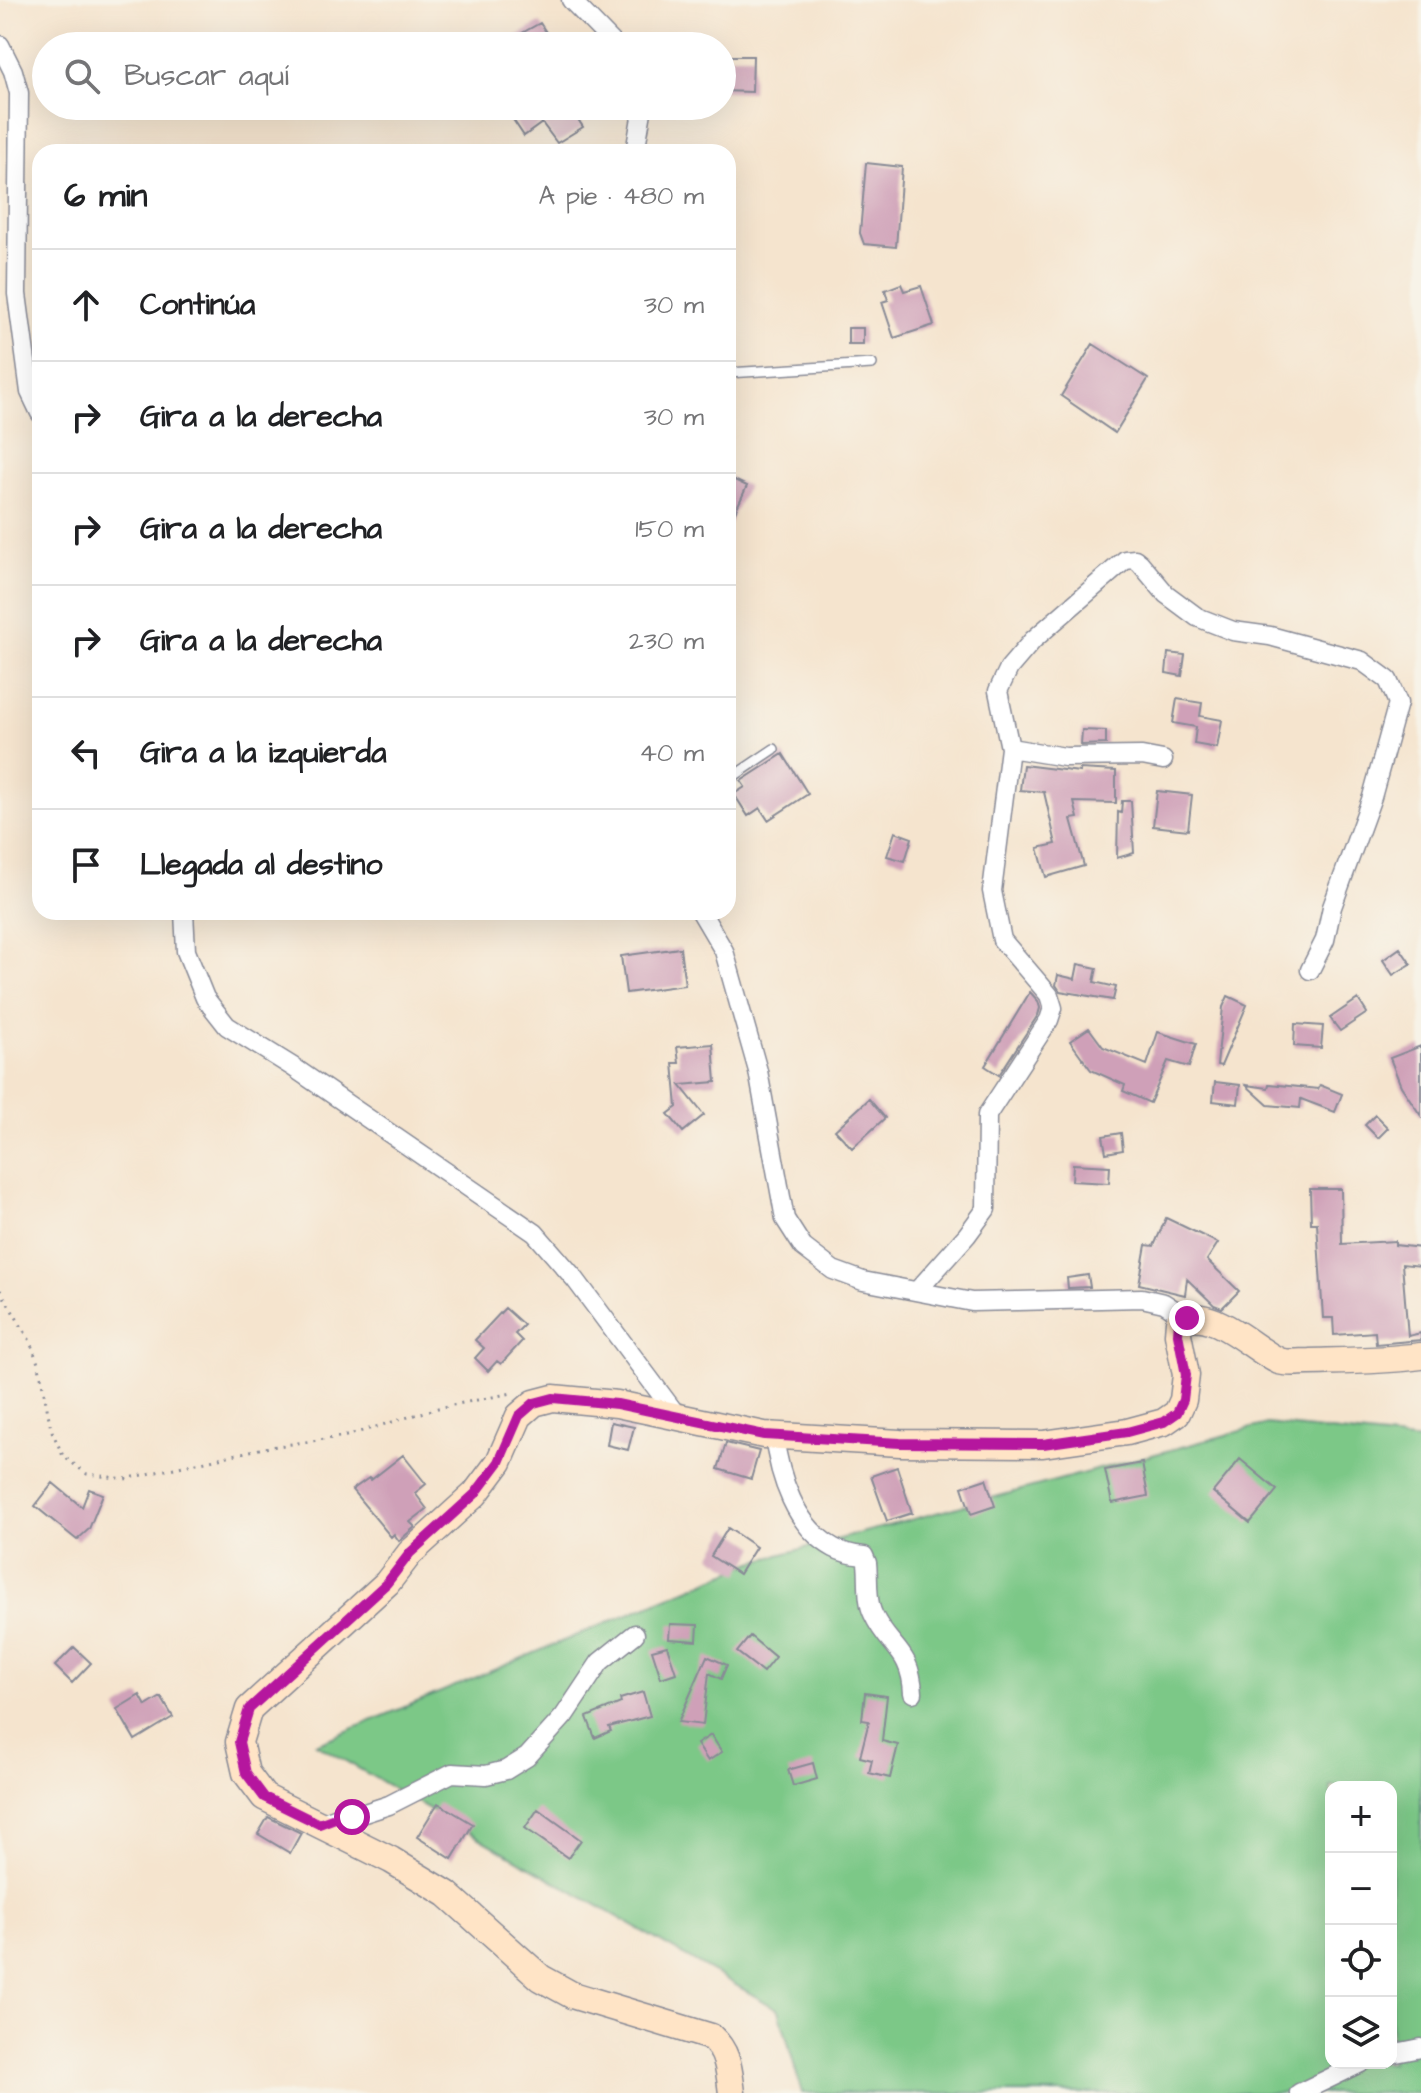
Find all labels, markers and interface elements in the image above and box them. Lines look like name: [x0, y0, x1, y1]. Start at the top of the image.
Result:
search box: [32, 32, 736, 120]
icon: search: [60, 54, 104, 98]
text: Buscar aquí: [124, 55, 289, 97]
text: 6 min: [64, 172, 148, 220]
text: A pie · 480 m: [538, 178, 704, 214]
icon: ahead: [64, 283, 108, 327]
text: Continúa: [140, 284, 255, 326]
text: 30 m: [644, 287, 704, 323]
icon: right: [64, 395, 108, 439]
text: Gira a la derecha: [140, 396, 382, 438]
text: 30 m: [644, 399, 704, 435]
icon: right: [64, 507, 108, 551]
text: Gira a la derecha: [140, 508, 382, 550]
text: 150 m: [635, 511, 704, 547]
icon: right: [64, 619, 108, 663]
text: Gira a la derecha: [140, 620, 382, 662]
text: 230 m: [629, 623, 704, 659]
icon: left: [64, 731, 108, 775]
text: Gira a la izquierda: [140, 732, 386, 774]
text: 40 m: [639, 735, 704, 771]
icon: arrive: [64, 843, 108, 887]
text: Llegada al destino: [140, 844, 382, 886]
route end: [1169, 1300, 1205, 1336]
map controls: [1325, 1781, 1397, 2069]
button: +: [1325, 1781, 1397, 1853]
route start: [334, 1799, 370, 1835]
button: −: [1325, 1853, 1397, 1925]
button: locate: [1325, 1925, 1397, 1997]
button: layers: [1325, 1997, 1397, 2069]

